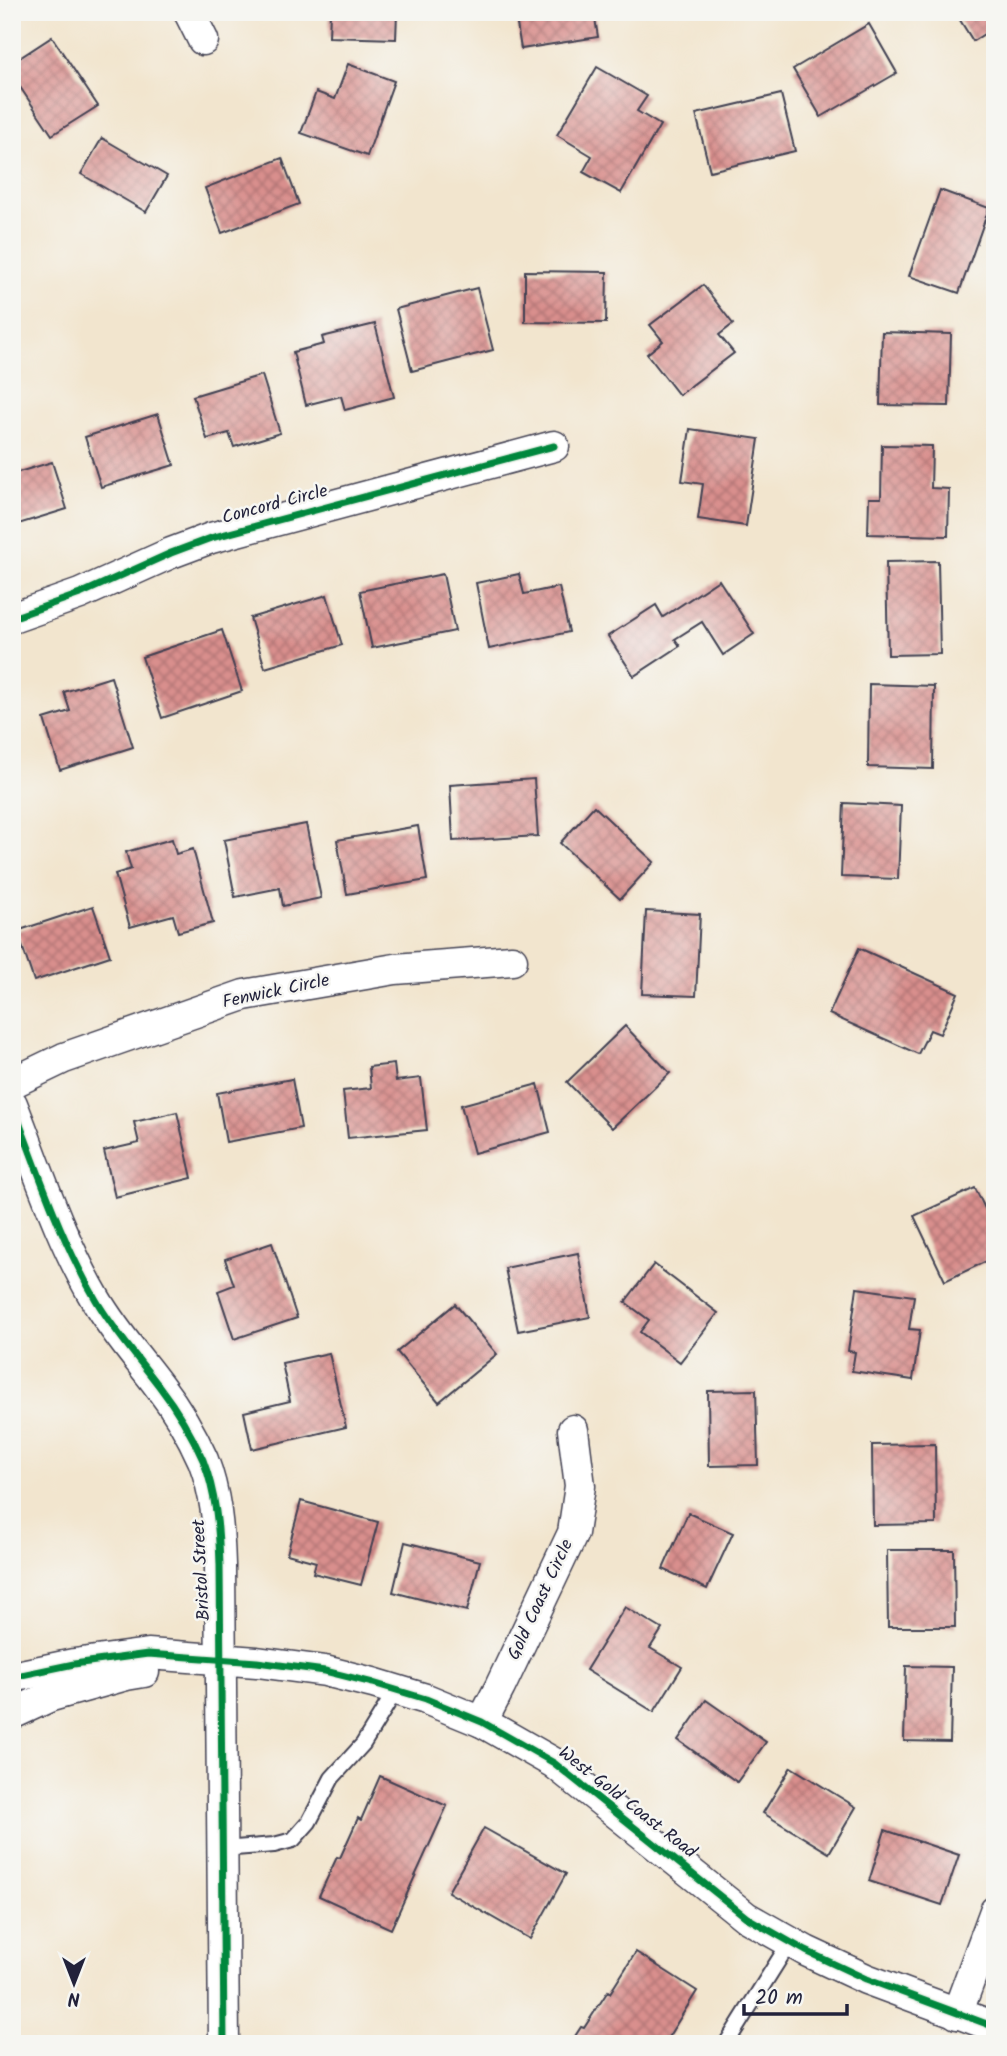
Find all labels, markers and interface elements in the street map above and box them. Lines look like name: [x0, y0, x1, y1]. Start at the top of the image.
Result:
street label: Concord Circle: [219, 477, 331, 533]
street label: Fenwick Circle: [220, 967, 332, 1017]
street label: Bristol Street: [185, 1517, 219, 1622]
street label: Gold Coast Circle: [500, 1535, 582, 1665]
street label: West Gold Coast Road: [551, 1740, 703, 1867]
north arrow: [38, 1948, 108, 2018]
scale bar: [744, 1972, 848, 2016]
text: 20 m: [755, 1982, 803, 2015]
text: N: [68, 1983, 80, 2013]

